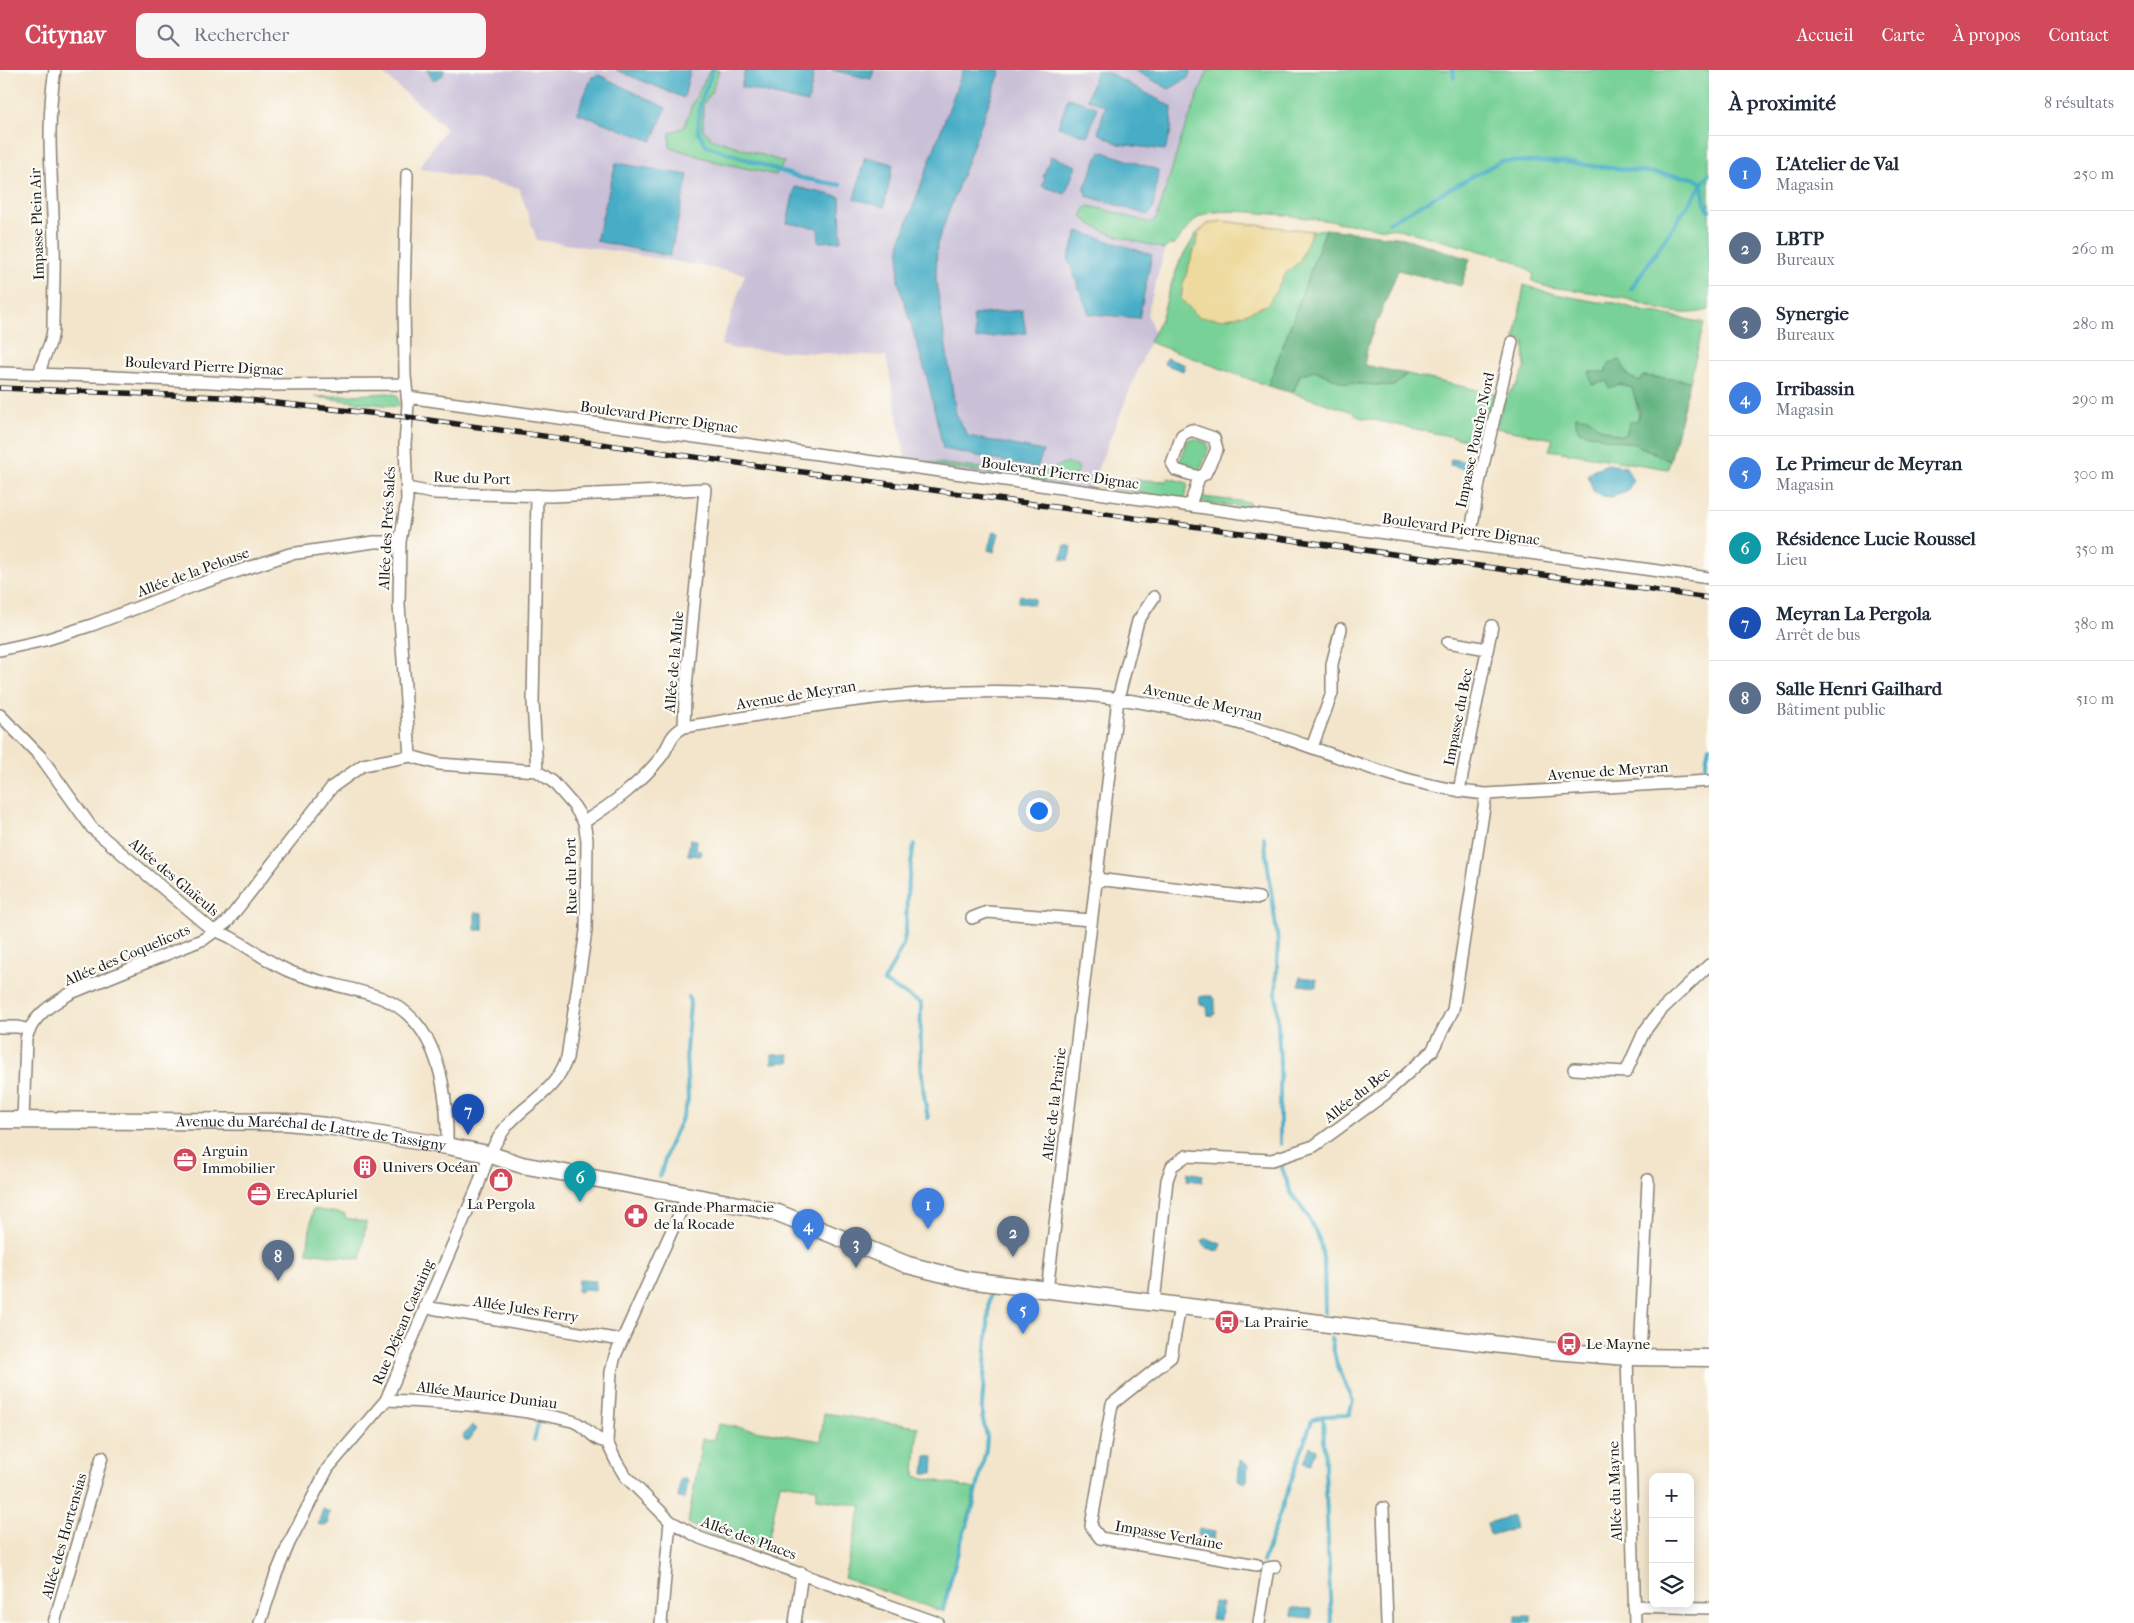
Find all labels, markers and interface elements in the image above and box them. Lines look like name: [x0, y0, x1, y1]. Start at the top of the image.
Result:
search box: [136, 13, 486, 58]
text: Citynav: [25, 21, 106, 49]
icon: search: [154, 21, 182, 49]
text: Rechercher: [194, 24, 289, 46]
text: Accueil: [1797, 25, 1854, 46]
text: Carte: [1882, 25, 1925, 46]
text: À propos: [1953, 25, 2020, 46]
text: Contact: [2048, 25, 2109, 46]
text: À proximité: [1729, 91, 1836, 115]
text: 8 résultats: [2044, 93, 2114, 112]
text: L'Atelier de Val: [1776, 153, 1899, 175]
text: 1: [1742, 164, 1748, 183]
text: 250 m: [2073, 164, 2114, 183]
street label: Impasse Plein Air: [26, 167, 48, 281]
text: Magasin: [1776, 175, 1834, 194]
text: LBTP: [1776, 228, 1824, 250]
text: 2: [1741, 239, 1749, 258]
text: 260 m: [2072, 239, 2114, 258]
text: Bureaux: [1776, 250, 1835, 269]
text: Synergie: [1776, 303, 1849, 325]
text: 3: [1742, 314, 1748, 333]
text: 280 m: [2072, 314, 2114, 333]
text: Bureaux: [1776, 325, 1835, 344]
street label: Boulevard Pierre Dignac: [124, 353, 284, 379]
street label: Impasse Pouche Nord: [1452, 370, 1498, 509]
text: Irribassin: [1776, 378, 1854, 400]
text: 4: [1740, 389, 1750, 408]
text: 290 m: [2072, 389, 2114, 408]
street label: Boulevard Pierre Dignac: [579, 397, 739, 437]
text: Magasin: [1776, 400, 1834, 419]
street label: Boulevard Pierre Dignac: [980, 453, 1140, 493]
text: Le Primeur de Meyran: [1776, 453, 1962, 475]
text: 5: [1742, 464, 1748, 483]
text: 300 m: [2073, 464, 2114, 483]
street label: Allée des Prés Salés: [375, 465, 399, 591]
street label: Rue du Port: [433, 468, 512, 488]
text: Magasin: [1776, 475, 1834, 494]
street label: Boulevard Pierre Dignac: [1381, 509, 1541, 549]
text: Résidence Lucie Roussel: [1776, 528, 1976, 550]
text: 6: [1741, 539, 1749, 558]
text: 350 m: [2075, 539, 2114, 558]
street label: Allée de la Pelouse: [133, 543, 252, 601]
text: Lieu: [1776, 550, 1807, 569]
text: Meyran La Pergola: [1776, 603, 1931, 625]
street label: Allée de la Mule: [660, 610, 687, 715]
text: 7: [1741, 614, 1749, 633]
text: 380 m: [2074, 614, 2114, 633]
text: Arrêt de bus: [1776, 625, 1860, 644]
street label: Impasse du Bec: [1440, 666, 1476, 767]
street label: Avenue de Meyran: [734, 677, 858, 714]
text: Salle Henri Gailhard: [1776, 678, 1942, 700]
street label: Avenue de Meyran: [1141, 679, 1264, 724]
text: 8: [1741, 689, 1749, 708]
text: 510 m: [2076, 689, 2114, 708]
text: Bâtiment public: [1776, 700, 1886, 719]
street label: Avenue de Meyran: [1546, 758, 1669, 784]
your location: [1026, 798, 1052, 824]
street label: Allée des Glaïeuls: [125, 833, 223, 920]
street label: Rue du Port: [561, 836, 581, 915]
street label: Allée des Coquelicots: [60, 920, 193, 990]
street label: Allée de la Prairie: [1038, 1046, 1070, 1163]
street label: Allée du Bec: [1319, 1063, 1394, 1127]
pin: 7: [452, 1094, 484, 1135]
street label: Avenue du Maréchal de Lattre de Tassigny: [175, 1112, 449, 1155]
place label: Arguin Immobilier: [201, 1142, 275, 1177]
office icon: Arguin Immobilier: [172, 1147, 198, 1173]
building icon: Univers Océan: [352, 1154, 378, 1180]
place label: Univers Océan: [382, 1158, 478, 1176]
pin: 6: [564, 1161, 596, 1202]
shop icon: La Pergola: [488, 1167, 514, 1193]
office icon: ErecApluriel: [246, 1181, 272, 1207]
place label: ErecApluriel: [276, 1185, 358, 1203]
pin: 1: [912, 1188, 944, 1229]
place label: La Pergola: [467, 1195, 536, 1213]
place label: Grande Pharmacie de la Rocade: [654, 1198, 775, 1233]
pharmacy icon: Grande Pharmacie de la Rocade: [623, 1203, 649, 1229]
pin: 4: [792, 1209, 824, 1250]
pin: 2: [997, 1216, 1029, 1257]
pin: 3: [840, 1227, 872, 1268]
pin: 8: [262, 1240, 294, 1281]
street label: Rue Déjean Castaing: [368, 1256, 438, 1387]
street label: Allée Jules Ferry: [471, 1292, 581, 1326]
pin: 5: [1007, 1293, 1039, 1334]
bus stop icon: La Prairie: [1214, 1309, 1240, 1335]
place label: La Prairie: [1244, 1313, 1309, 1331]
bus stop icon: Le Mayne: [1556, 1331, 1582, 1357]
place label: Le Mayne: [1586, 1335, 1651, 1353]
street label: Allée Maurice Duniau: [415, 1377, 559, 1413]
street label: Allée du Mayne: [1604, 1440, 1626, 1542]
street label: Allée des Hortensias: [37, 1471, 91, 1602]
map controls: [1649, 1473, 1694, 1608]
button: +: [1649, 1473, 1694, 1518]
street label: Allée des Places: [698, 1512, 800, 1564]
street label: Impasse Verlaine: [1114, 1517, 1225, 1553]
button: −: [1649, 1518, 1694, 1563]
button: layers: [1649, 1563, 1694, 1608]

